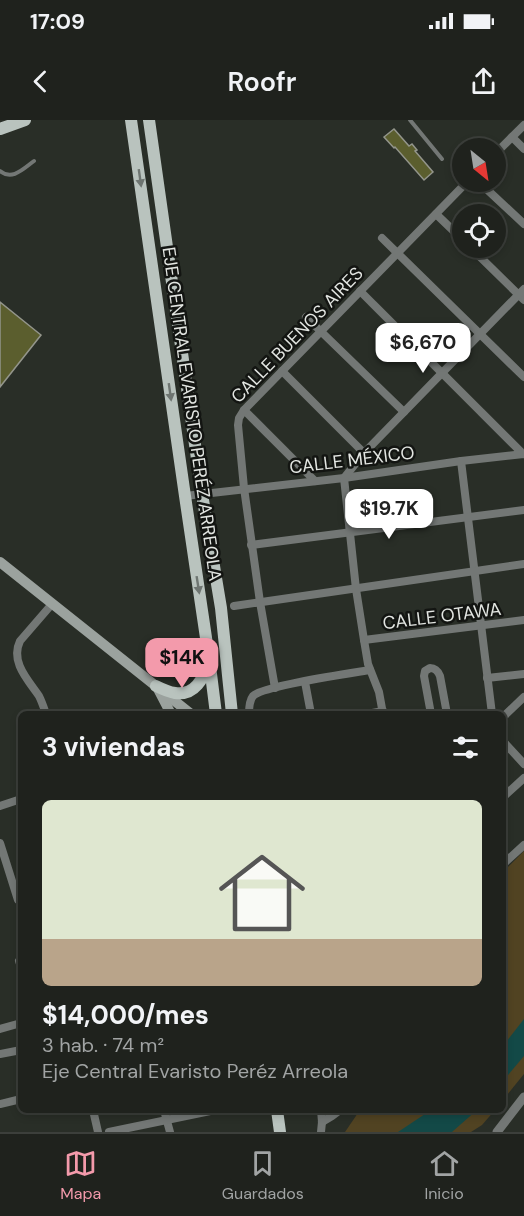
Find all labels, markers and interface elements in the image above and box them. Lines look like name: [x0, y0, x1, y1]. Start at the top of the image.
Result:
text: 17:09: [30, 7, 85, 36]
text: Roofr: [227, 64, 297, 99]
icon: back: [24, 65, 57, 98]
icon: share: [467, 65, 500, 98]
north arrow: [452, 138, 506, 192]
map controls: [452, 138, 506, 258]
one-way arrow: [135, 169, 144, 188]
button: locate: [452, 204, 506, 258]
street label: EJE CENTRAL EVARISTO PERÉZ ARREOLA: [157, 245, 227, 583]
street label: CALLE BUENOS AIRES: [226, 262, 368, 408]
pin: $6,670: [374, 323, 472, 374]
text: $6,670: [390, 329, 456, 355]
one-way arrow: [166, 382, 175, 401]
street label: CALLE MÉXICO: [288, 440, 416, 480]
pin: $19.7K: [340, 489, 438, 540]
text: $19.7K: [359, 495, 419, 521]
one-way arrow: [194, 575, 203, 594]
street label: CALLE OTAWA: [381, 597, 503, 635]
pin: $14K: [146, 638, 218, 689]
text: $14K: [159, 644, 205, 670]
text: 3 viviendas: [42, 730, 185, 764]
icon: filters: [449, 731, 482, 764]
icon: home: [208, 839, 316, 947]
text: $14,000/mes: [42, 998, 209, 1032]
text: 3 hab. · 74 m²: [42, 1032, 164, 1058]
text: Eje Central Evaristo Peréz Arreola: [42, 1058, 348, 1084]
tab: Mapa: [60, 1147, 101, 1204]
tab: Guardados: [222, 1147, 304, 1204]
tab: Inicio: [424, 1147, 464, 1204]

